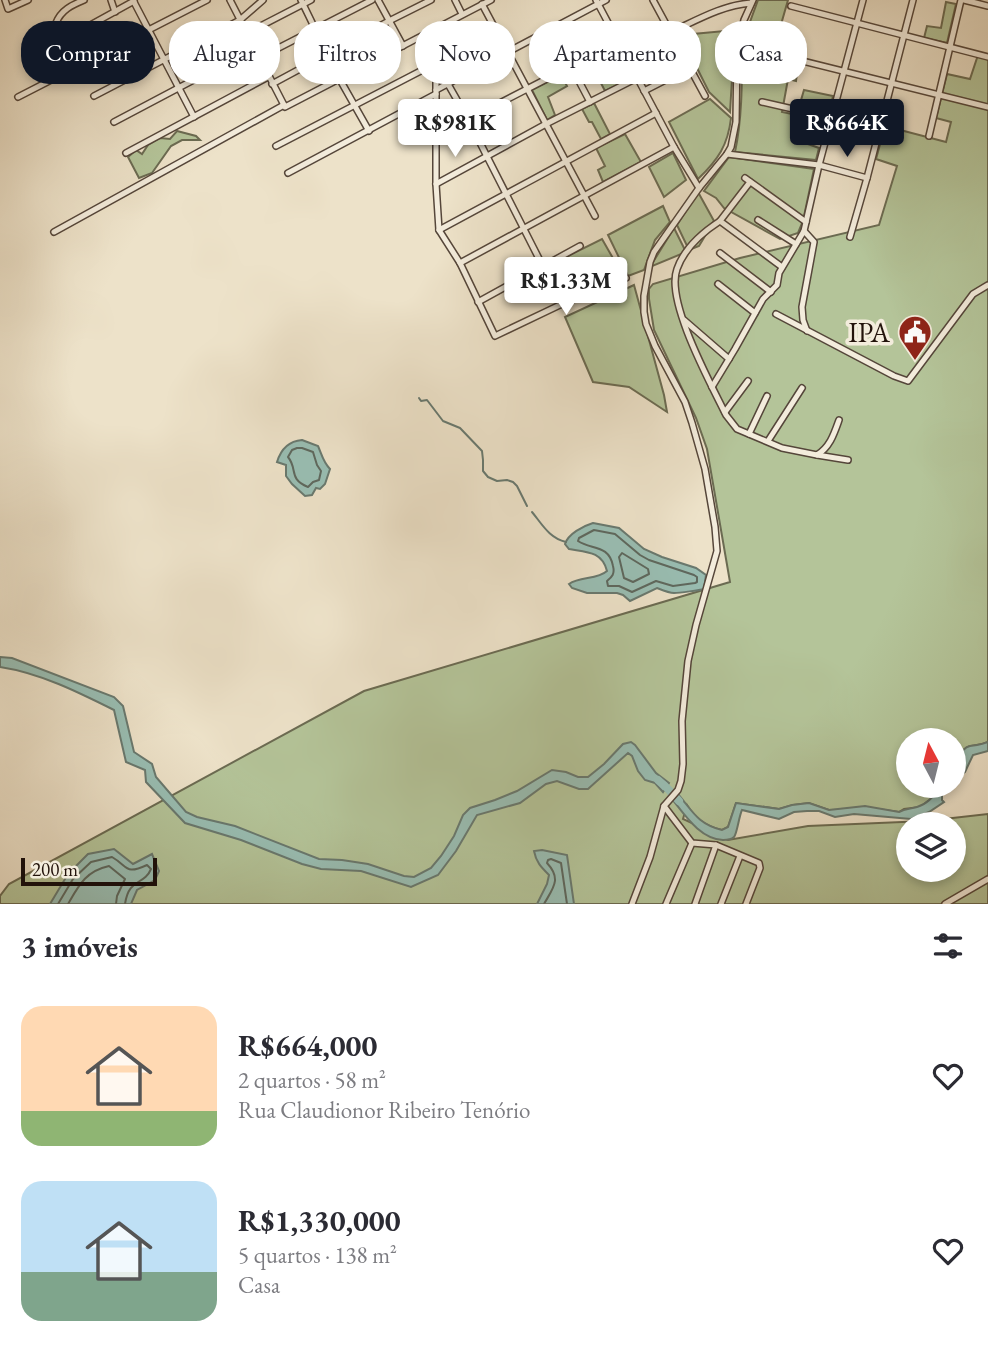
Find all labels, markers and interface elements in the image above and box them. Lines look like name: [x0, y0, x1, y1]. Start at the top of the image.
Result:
chip: Comprar: [21, 21, 155, 84]
chip: Alugar: [169, 21, 280, 84]
chip: Filtros: [294, 21, 401, 84]
chip: Novo: [415, 21, 515, 84]
chip: Apartamento: [529, 21, 701, 84]
chip: Casa: [715, 21, 807, 84]
pin: R$981K: [398, 100, 512, 159]
pin: R$664K: [790, 100, 904, 159]
text: R$981K: [414, 107, 496, 137]
text: R$664K: [806, 107, 888, 137]
pin: R$1.33M: [501, 258, 631, 317]
text: R$1.33M: [520, 265, 612, 295]
public building icon: IPA: [896, 313, 934, 362]
place label: IPA: [848, 314, 891, 350]
north arrow: [896, 728, 966, 798]
map controls: [896, 728, 966, 882]
button: layers: [896, 812, 966, 882]
scale bar: [21, 855, 158, 887]
text: 200 m: [32, 857, 78, 882]
text: 3 imóveis: [21, 927, 138, 966]
icon: filters: [929, 927, 967, 965]
text: R$664,000: [238, 1026, 377, 1065]
icon: home: [77, 1034, 161, 1118]
icon: heart: [929, 1057, 967, 1095]
text: 2 quartos · 58 m²: [238, 1065, 386, 1095]
text: Rua Claudionor Ribeiro Tenório: [238, 1095, 530, 1125]
text: R$1,330,000: [238, 1201, 401, 1240]
icon: home: [77, 1209, 161, 1293]
icon: heart: [929, 1232, 967, 1270]
text: 5 quartos · 138 m²: [238, 1240, 397, 1270]
text: Casa: [238, 1270, 280, 1300]

